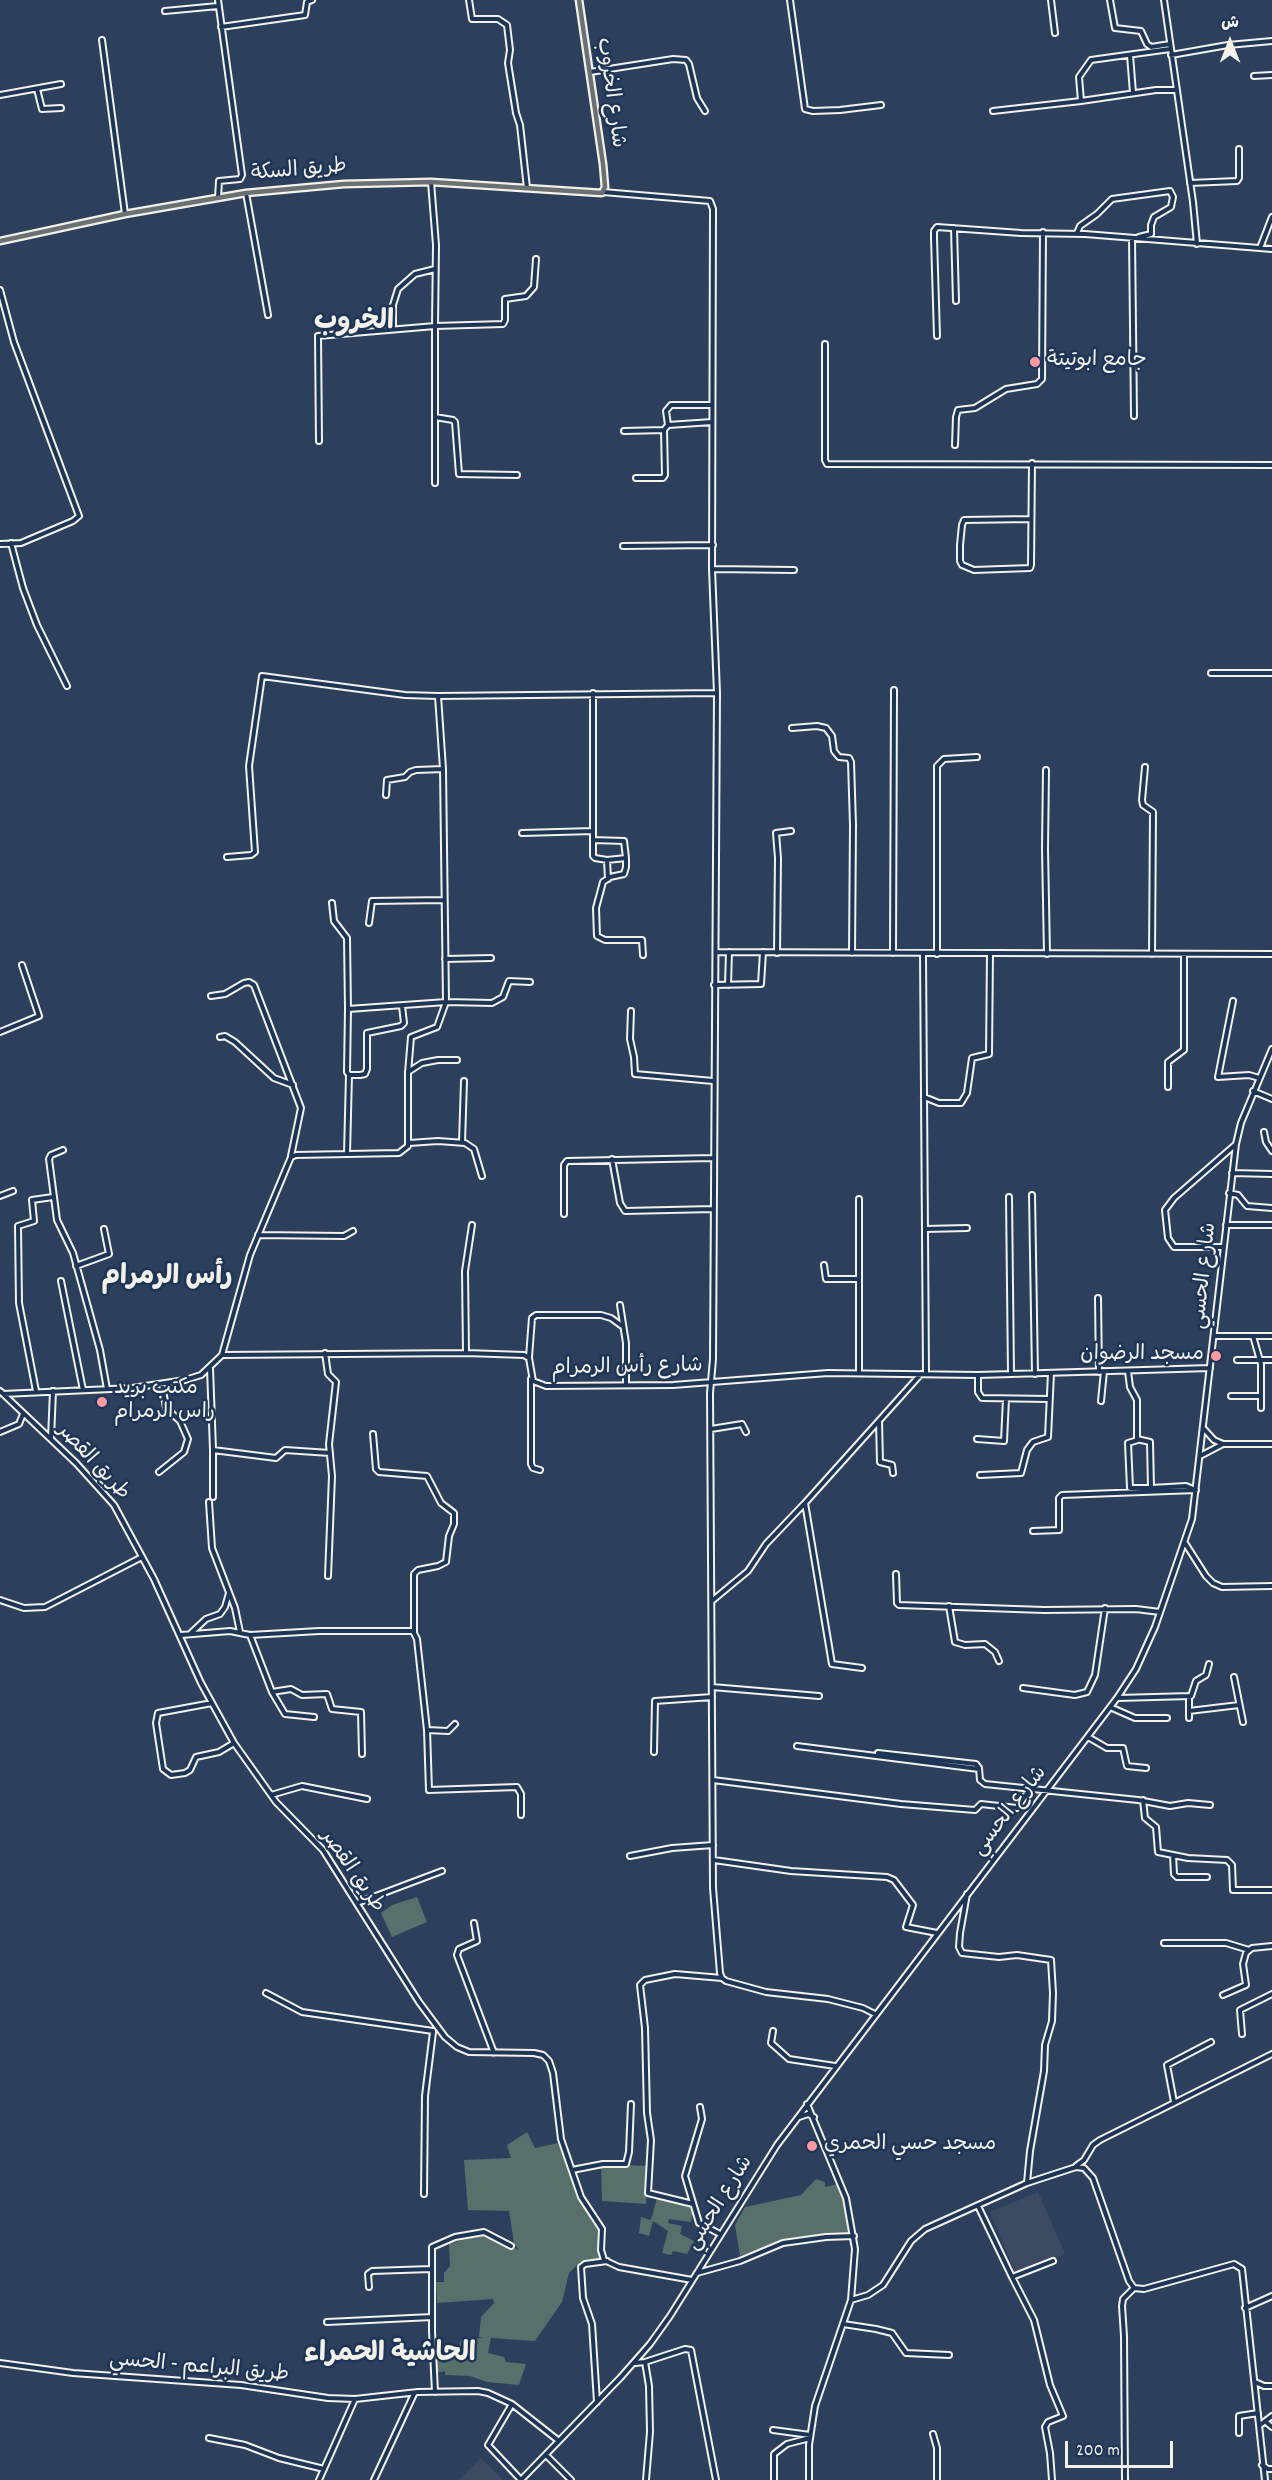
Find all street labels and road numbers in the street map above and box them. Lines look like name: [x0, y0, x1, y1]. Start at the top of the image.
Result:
street label: شارع الخروب: [589, 36, 629, 150]
street label: طريق السكة: [250, 155, 348, 189]
street label: شارع الحسي: [1188, 1221, 1224, 1331]
street label: شارع رأس الرمرام: [551, 1355, 703, 1383]
street label: طريق القصر: [50, 1419, 134, 1507]
street label: شارع الحسي: [968, 1762, 1054, 1862]
street label: طريق القصر: [313, 1825, 389, 1919]
street label: شارع الحسي: [682, 2152, 760, 2256]
street label: طريق البراعم - الحسي: [108, 2349, 290, 2389]

